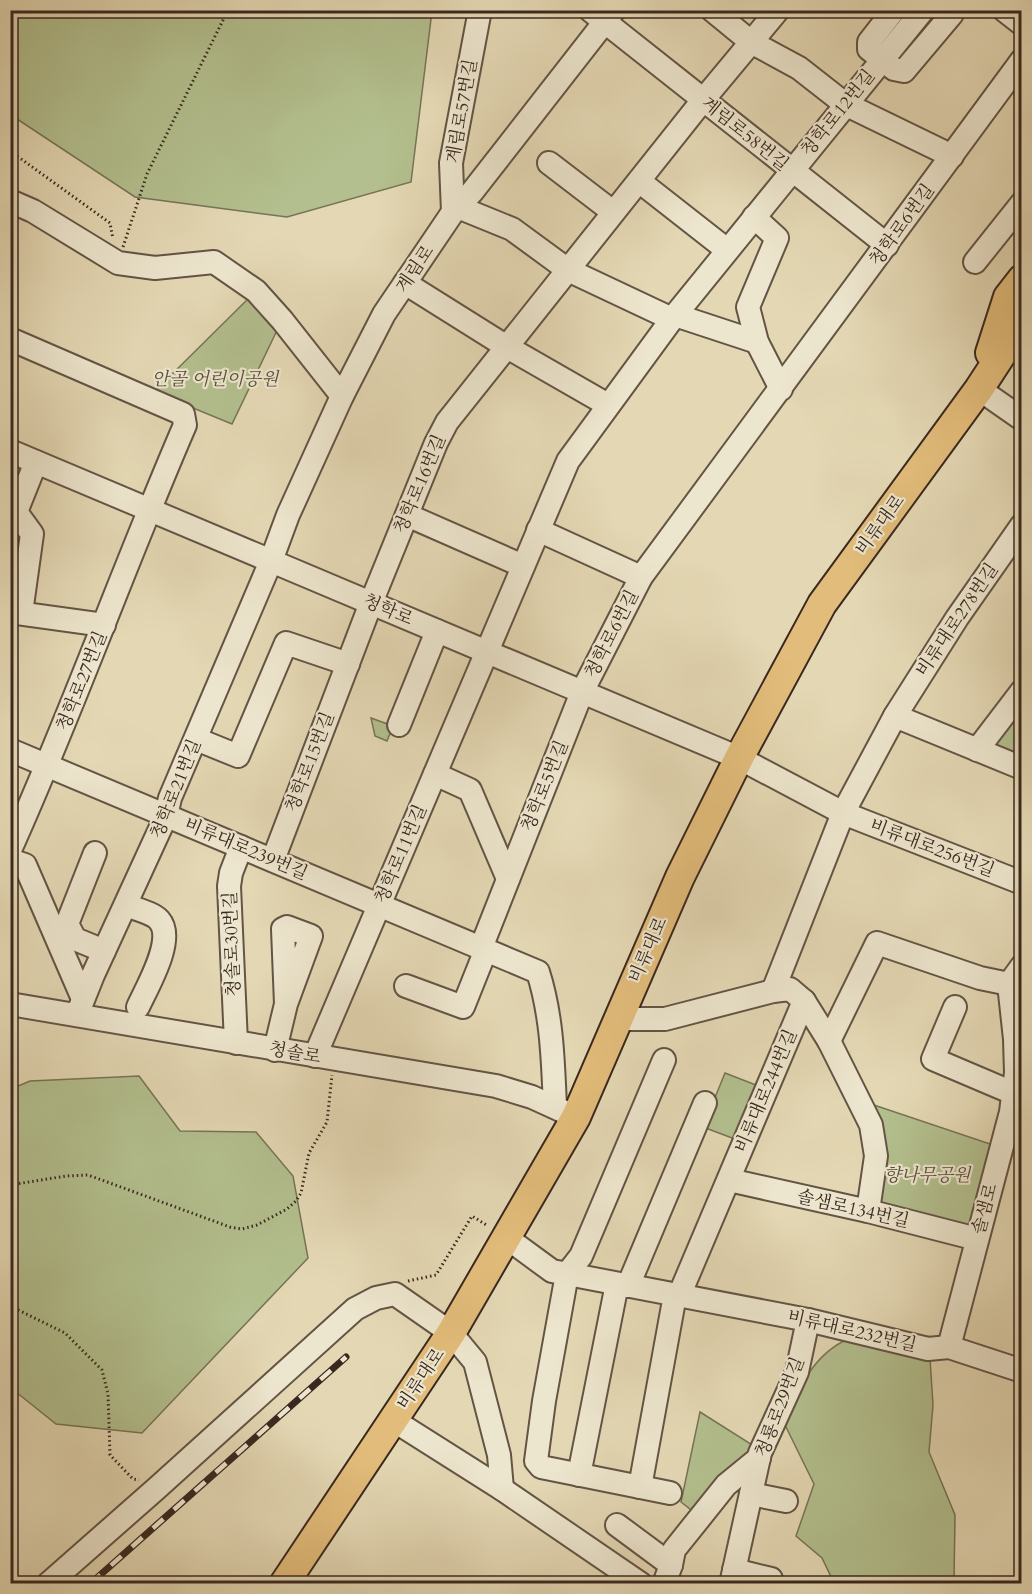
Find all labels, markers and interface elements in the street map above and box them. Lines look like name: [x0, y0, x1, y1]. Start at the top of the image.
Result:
street label: 계림로57번길: [441, 57, 483, 165]
street label: 청학로12번길: [795, 64, 881, 162]
street label: 계림로58번길: [696, 91, 794, 177]
street label: 청학로6번길: [864, 179, 940, 271]
street label: 계림로: [390, 240, 440, 298]
park label: 안골 어린이공원: [152, 367, 280, 392]
street label: 청학로16번길: [388, 431, 452, 537]
street label: 비류대로: [849, 490, 911, 560]
street label: 비류대로278번길: [910, 558, 1004, 682]
street label: 청학로6번길: [579, 585, 645, 683]
street label: 청학로: [359, 588, 417, 632]
street label: 청학로27번길: [51, 627, 113, 735]
street label: 청학로15번길: [279, 708, 341, 816]
street label: 청학로21번길: [145, 735, 207, 843]
street label: 청학로5번길: [515, 737, 575, 835]
street label: 청학로11번길: [369, 801, 433, 907]
street label: 비류대로239번길: [180, 812, 312, 886]
street label: 비류대로256번길: [866, 813, 998, 883]
street label: 청솔로30번길: [218, 891, 246, 997]
street label: 비류대로: [622, 913, 674, 987]
street label: 비류대로244번길: [729, 1025, 803, 1157]
street label: 청솔로: [267, 1036, 323, 1070]
park label: 향나무공원: [884, 1163, 972, 1188]
street label: 솔샘로: [966, 1181, 1004, 1237]
street label: 솔샘로134번길: [794, 1184, 912, 1234]
street label: 비류대로232번길: [785, 1304, 919, 1358]
street label: 비류대로: [391, 1343, 451, 1415]
street label: 청룡로29번길: [749, 1353, 811, 1461]

